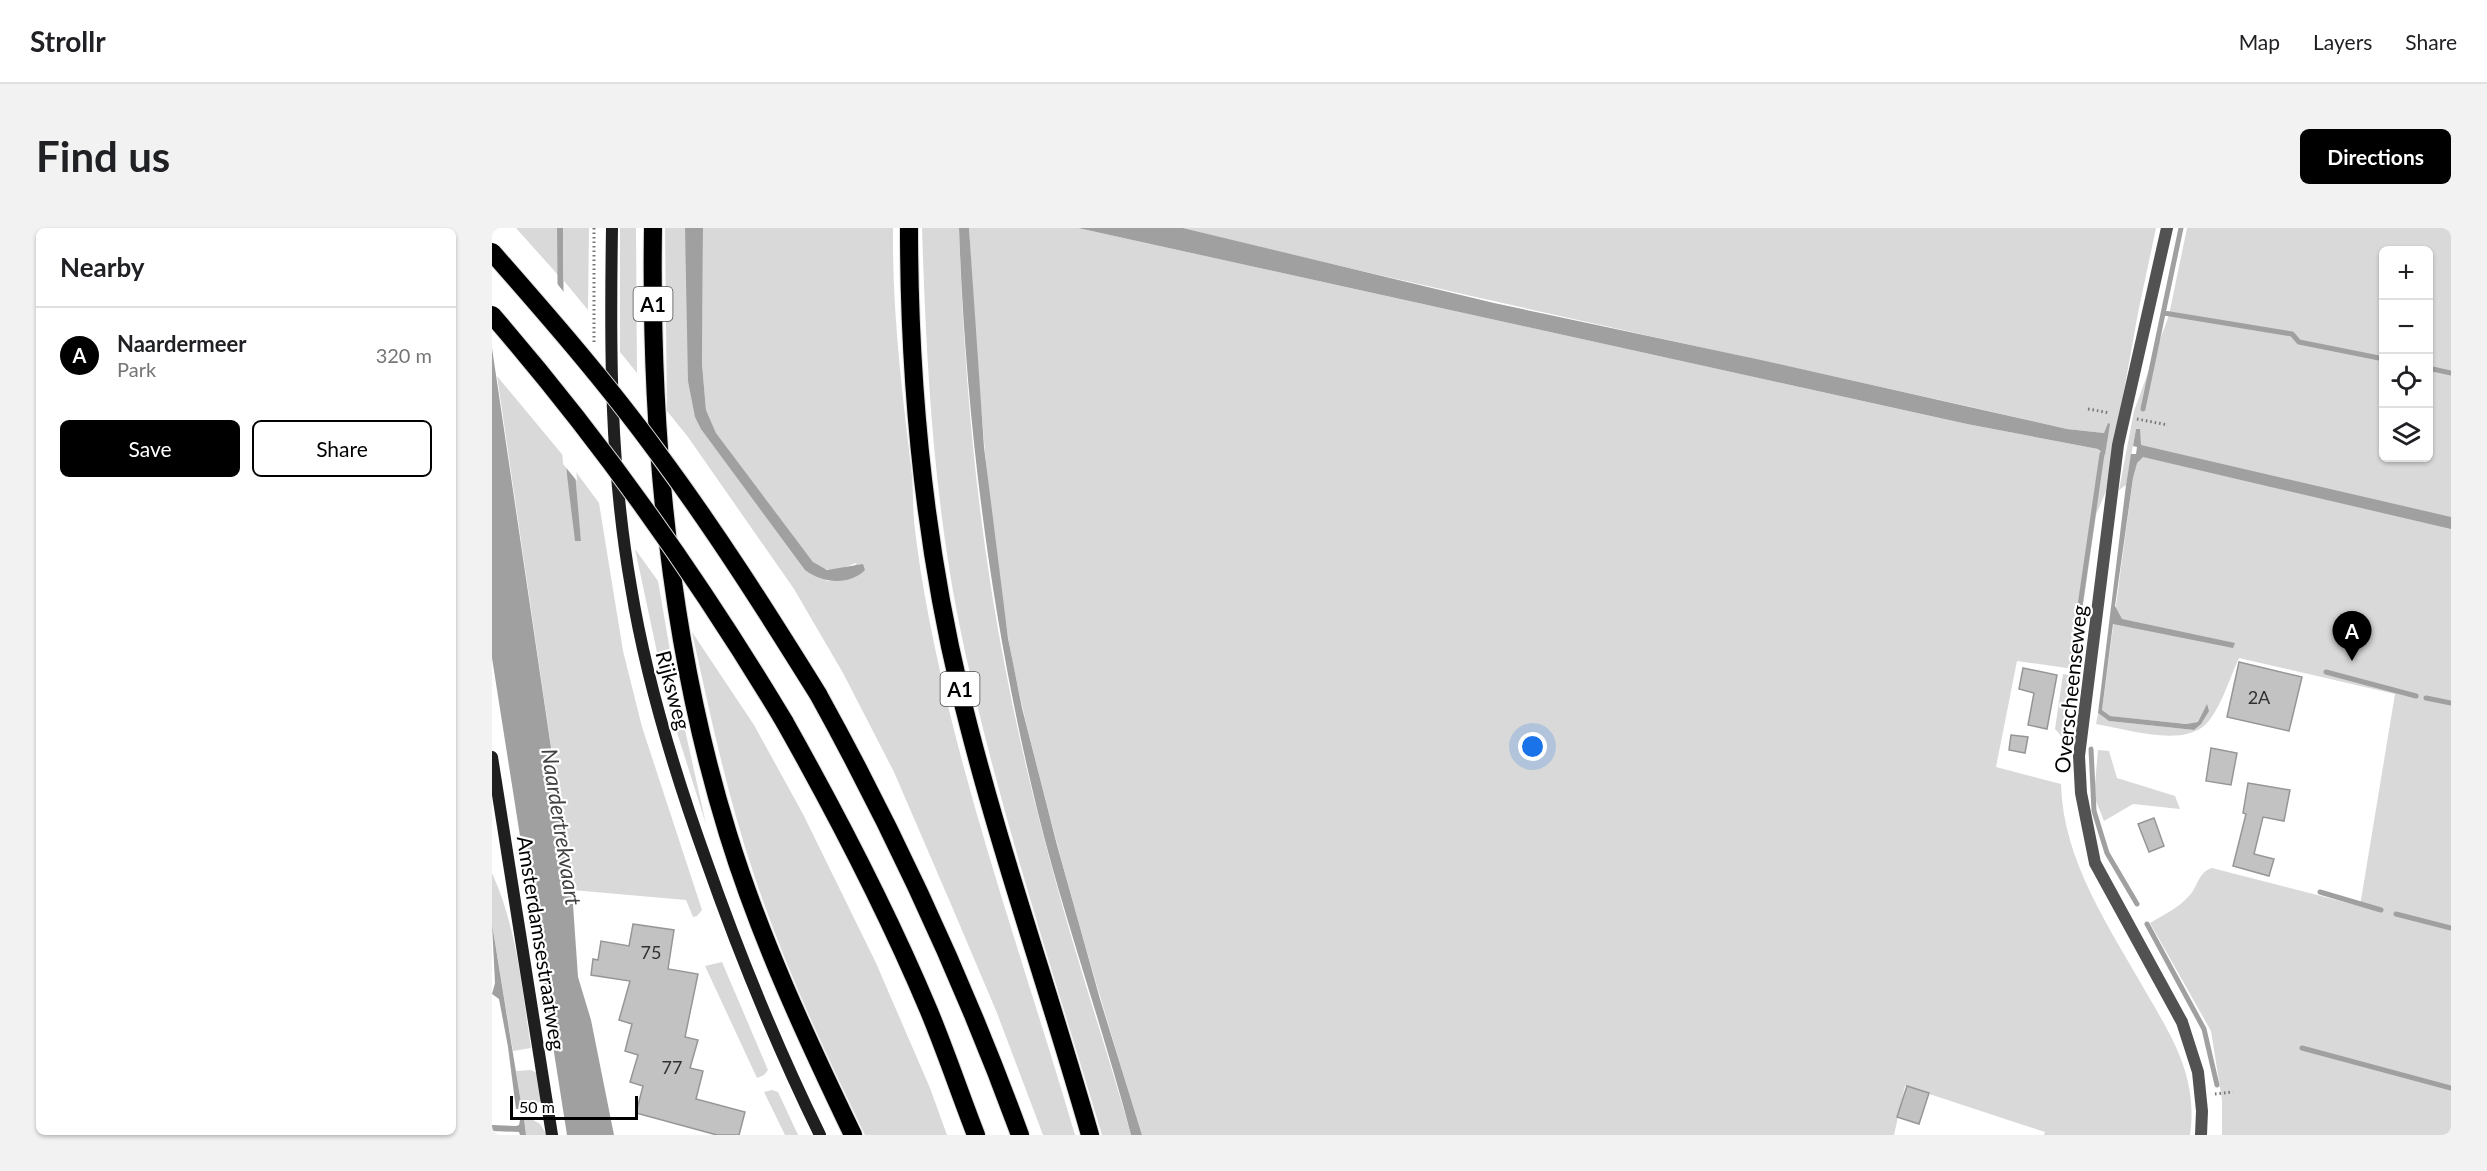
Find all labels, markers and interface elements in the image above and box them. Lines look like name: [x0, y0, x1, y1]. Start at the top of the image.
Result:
text: Strollr: [30, 24, 106, 58]
text: Map: [2239, 29, 2280, 54]
text: Layers: [2313, 29, 2372, 54]
text: Share: [2405, 29, 2457, 54]
button: Directions: [2300, 129, 2451, 184]
text: Find us: [36, 131, 170, 181]
map controls: [2379, 246, 2433, 462]
button: +: [2379, 246, 2433, 300]
text: Nearby: [60, 251, 145, 283]
road number: A1: [634, 287, 672, 321]
button: −: [2379, 300, 2433, 354]
text: Naardermeer: [117, 330, 246, 357]
text: A: [73, 343, 86, 367]
text: 320 m: [376, 343, 432, 367]
button: locate: [2379, 354, 2433, 408]
text: Park: [117, 357, 156, 381]
button: layers: [2379, 408, 2433, 462]
button: Save: [60, 420, 240, 477]
button: Share: [252, 420, 432, 477]
street label: Overscheenseweg: [2049, 604, 2091, 774]
pin: A: [2332, 612, 2372, 661]
street label: Rijksweg: [651, 648, 697, 733]
road number: A1: [940, 672, 980, 706]
house number: 2A: [2248, 686, 2271, 708]
your location: [1518, 732, 1547, 761]
water label: Naardertrekvaart: [536, 747, 588, 908]
street label: Amsterdamsestraatweg: [513, 834, 571, 1052]
house number: 75: [641, 941, 661, 963]
house number: 77: [662, 1056, 682, 1078]
scale bar: [510, 1093, 638, 1120]
text: 50 m: [519, 1097, 555, 1116]

